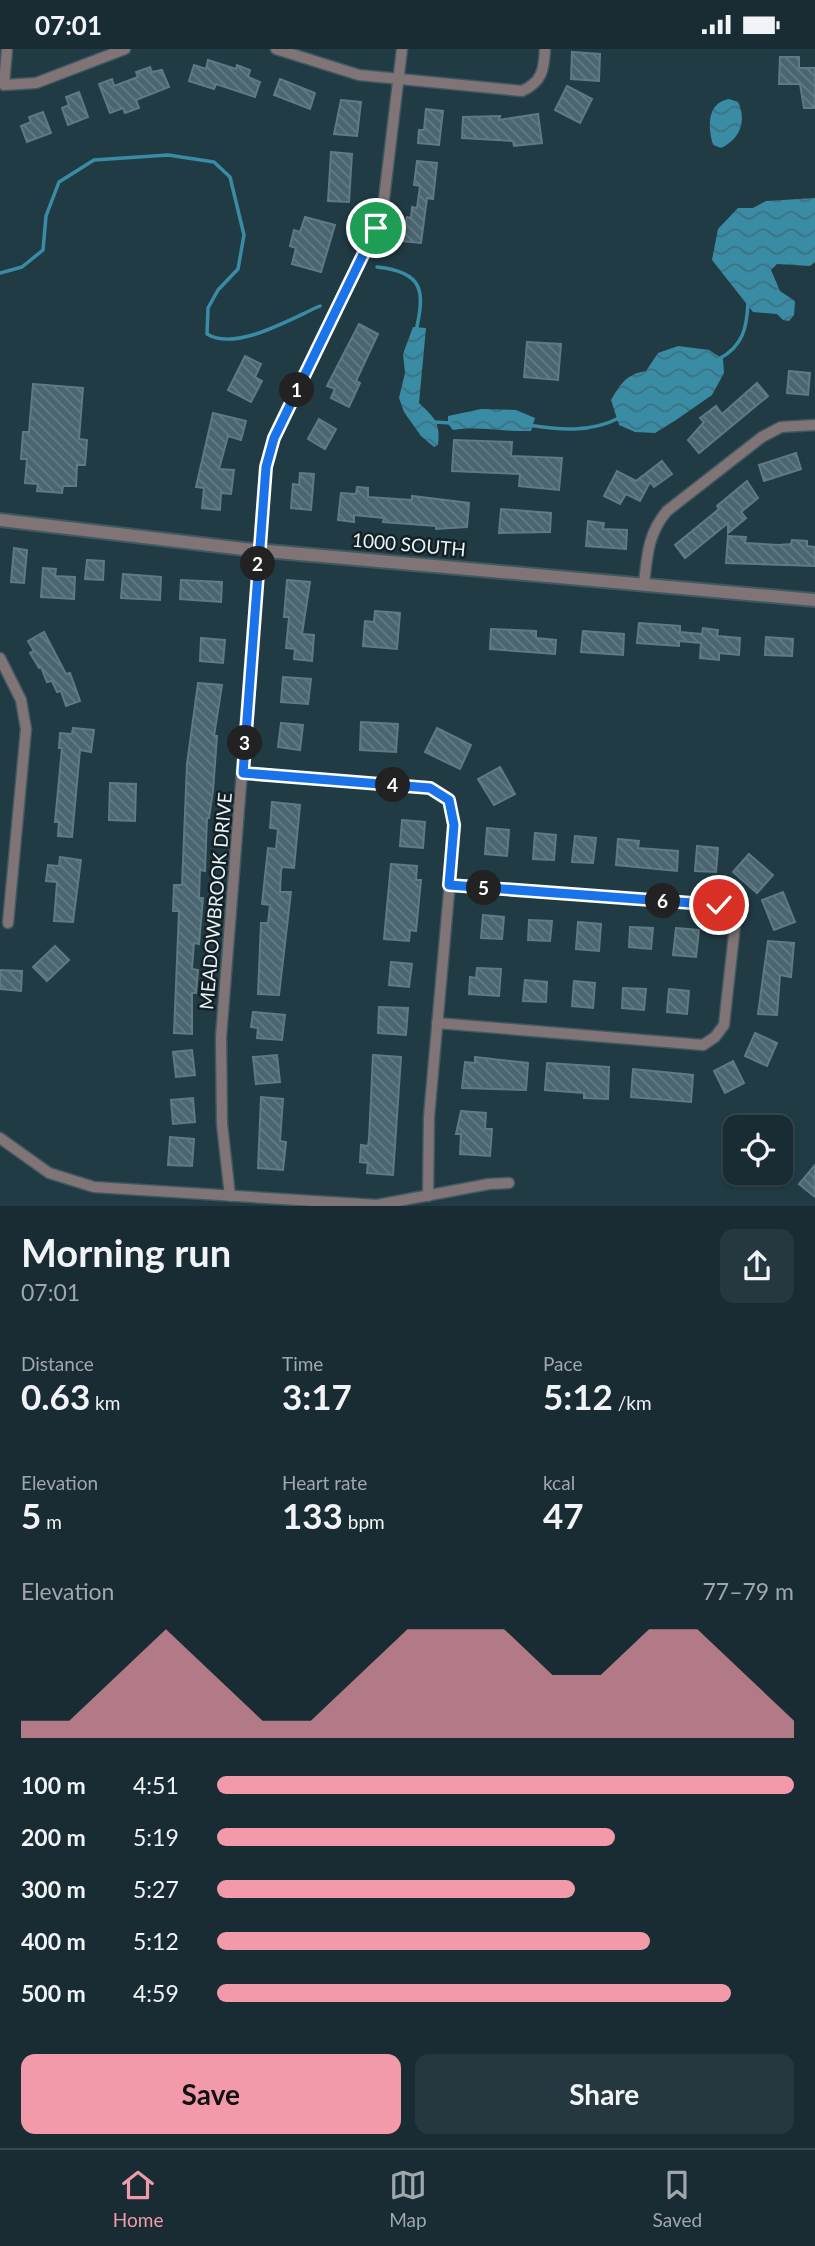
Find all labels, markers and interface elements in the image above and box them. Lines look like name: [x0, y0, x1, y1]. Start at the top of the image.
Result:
text: 07:01: [35, 9, 102, 41]
pin: [346, 198, 406, 258]
icon: arrive: [357, 209, 395, 247]
pin: 1: [280, 373, 314, 407]
text: 1: [291, 378, 302, 401]
street label: 1000 SOUTH: [351, 528, 467, 560]
pin: 2: [240, 547, 276, 581]
text: 2: [252, 552, 263, 575]
pin: 3: [228, 725, 262, 761]
text: 3: [239, 731, 250, 754]
pin: 4: [376, 767, 410, 803]
text: 4: [387, 773, 398, 796]
street label: MEADOWBROOK DRIVE: [194, 791, 236, 1011]
pin: 5: [466, 871, 502, 905]
pin: [689, 875, 749, 935]
text: 5: [478, 876, 489, 899]
pin: 6: [646, 883, 680, 919]
icon: check: [700, 886, 738, 924]
text: 6: [657, 889, 668, 912]
map controls: [723, 1115, 793, 1185]
button: locate: [723, 1115, 793, 1185]
text: Morning run: [21, 1229, 231, 1275]
button: share: [720, 1229, 794, 1303]
text: 07:01: [21, 1278, 80, 1306]
text: Distance: [21, 1352, 94, 1375]
text: Time: [282, 1352, 323, 1375]
text: Pace: [543, 1352, 582, 1375]
text: 0.63: [21, 1375, 90, 1417]
text: 3:17: [282, 1375, 352, 1417]
text: 5:12: [543, 1375, 613, 1417]
text: km: [90, 1391, 120, 1414]
text: /km: [613, 1391, 652, 1414]
text: Elevation: [21, 1471, 98, 1494]
text: Heart rate: [282, 1471, 367, 1494]
text: kcal: [543, 1471, 575, 1494]
text: 5: [21, 1494, 41, 1536]
text: 133: [282, 1494, 343, 1536]
text: 47: [543, 1494, 584, 1536]
text: m: [41, 1510, 62, 1533]
text: bpm: [343, 1510, 385, 1533]
text: Elevation: [21, 1577, 114, 1605]
text: 77–79 m: [702, 1577, 794, 1605]
text: 100 m: [21, 1771, 86, 1799]
text: 4:51: [133, 1771, 179, 1799]
text: 200 m: [21, 1823, 86, 1851]
text: 5:19: [133, 1823, 179, 1851]
text: 300 m: [21, 1875, 86, 1903]
text: 5:27: [133, 1875, 179, 1903]
text: 400 m: [21, 1927, 86, 1955]
text: 5:12: [133, 1927, 179, 1955]
text: 500 m: [21, 1979, 86, 2007]
text: 4:59: [133, 1979, 179, 2007]
button: Save: [21, 2054, 401, 2134]
button: Share: [415, 2054, 794, 2134]
tab: Home: [113, 2166, 163, 2231]
tab: Map: [389, 2166, 427, 2231]
tab: Saved: [653, 2166, 702, 2231]

